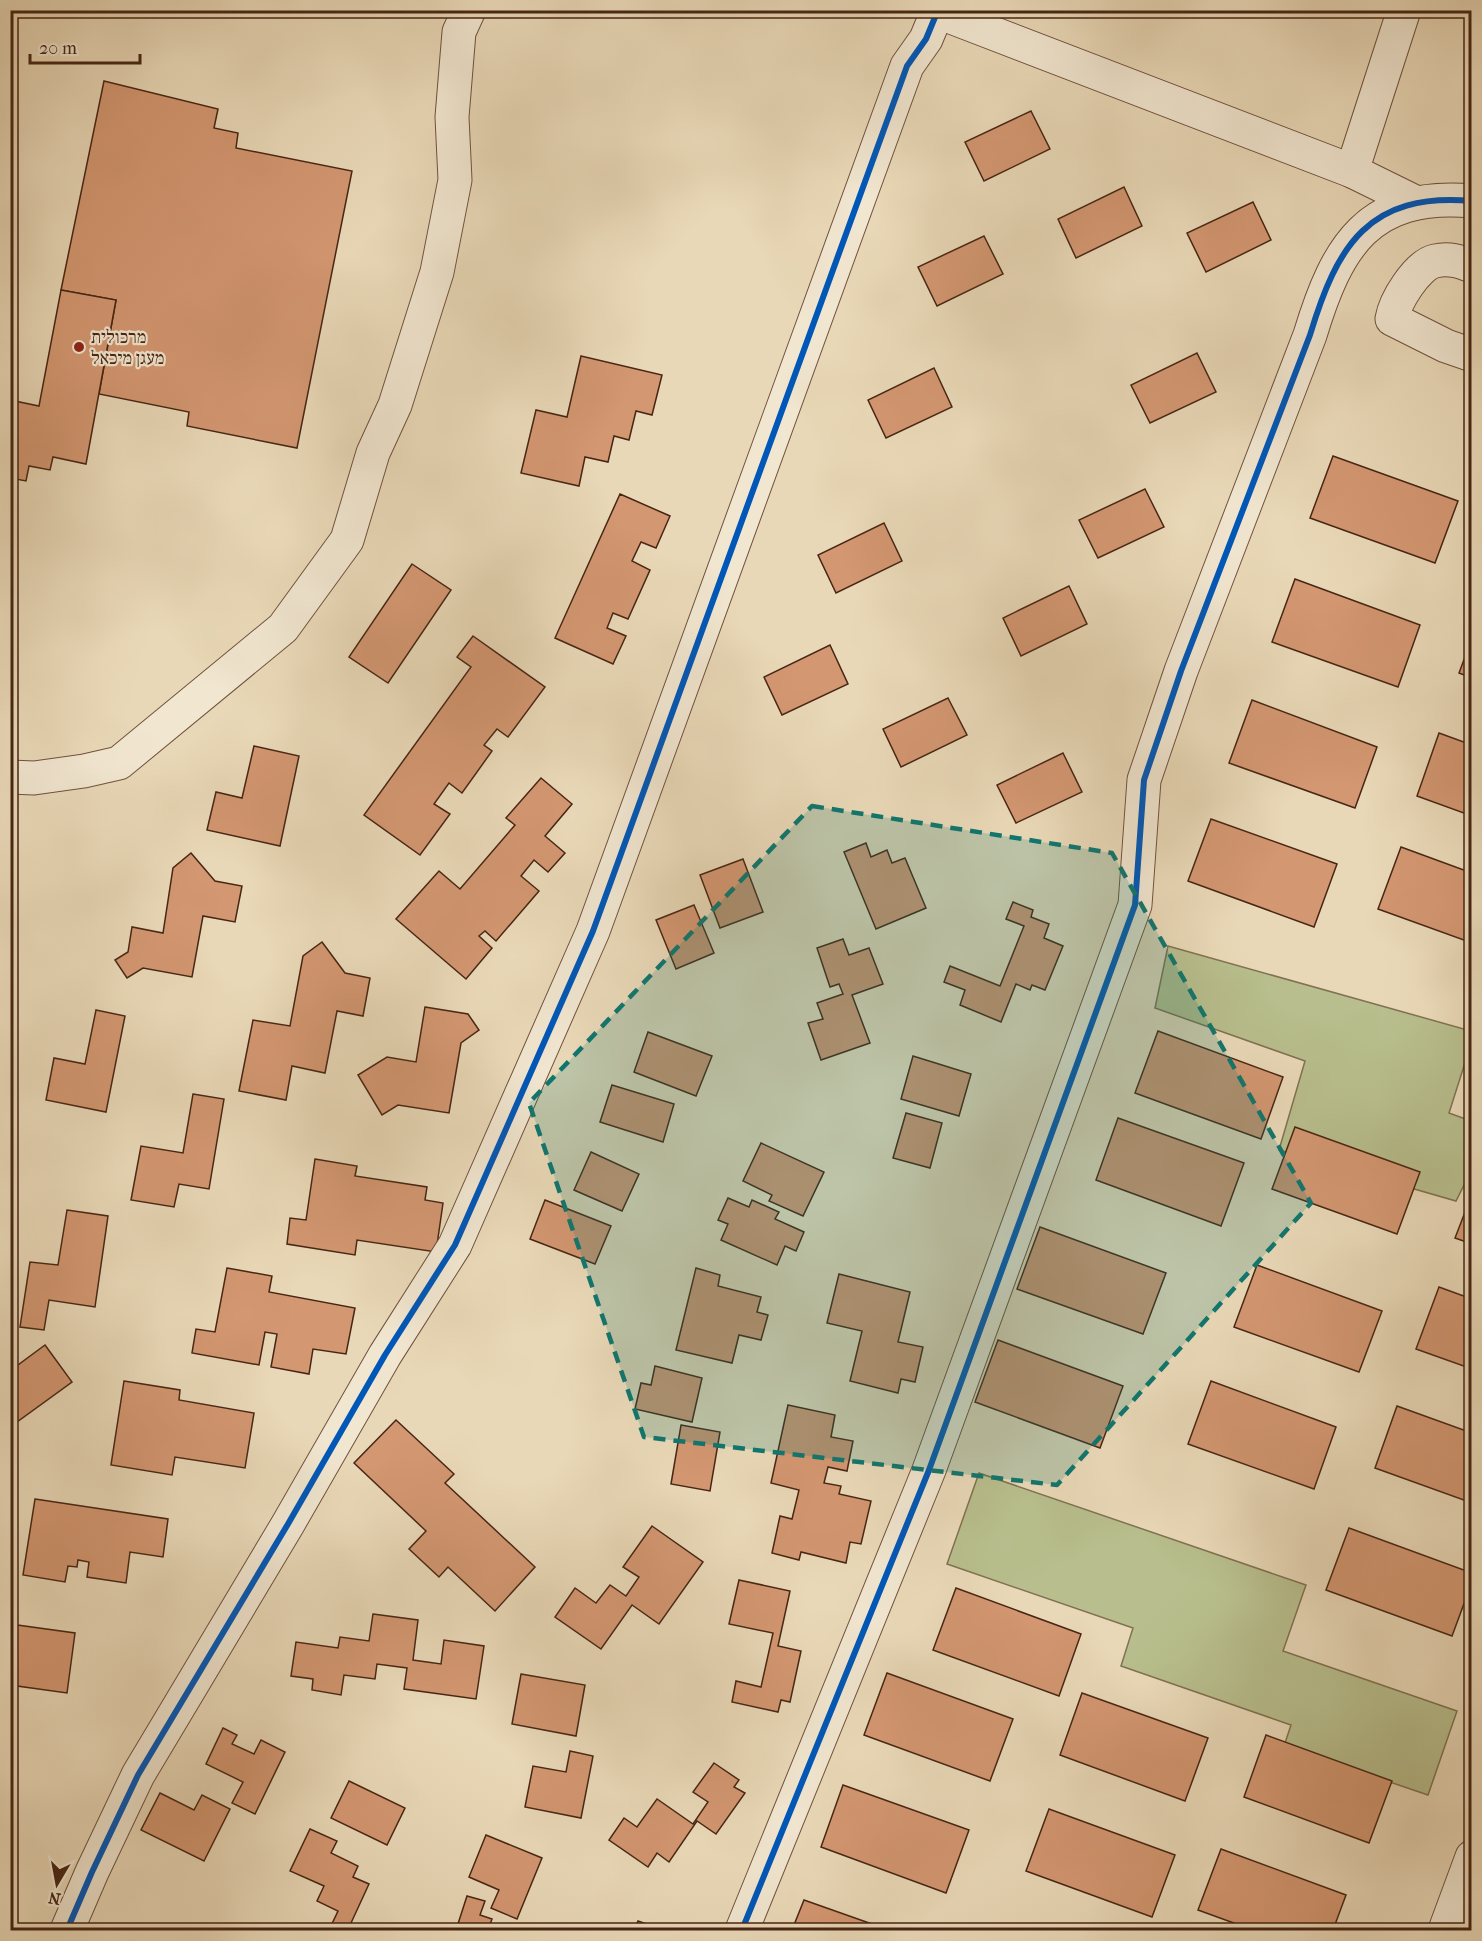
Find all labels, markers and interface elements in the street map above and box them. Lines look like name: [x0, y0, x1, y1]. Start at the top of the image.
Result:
scale bar: [30, 27, 140, 65]
text: 20 m: [39, 38, 77, 59]
place label: מרכולית מעגן מיכאל: [91, 327, 164, 369]
marker: מרכולית מעגן מיכאל: [72, 340, 86, 354]
north arrow: [27, 1854, 87, 1914]
text: N: [46, 1888, 62, 1909]

